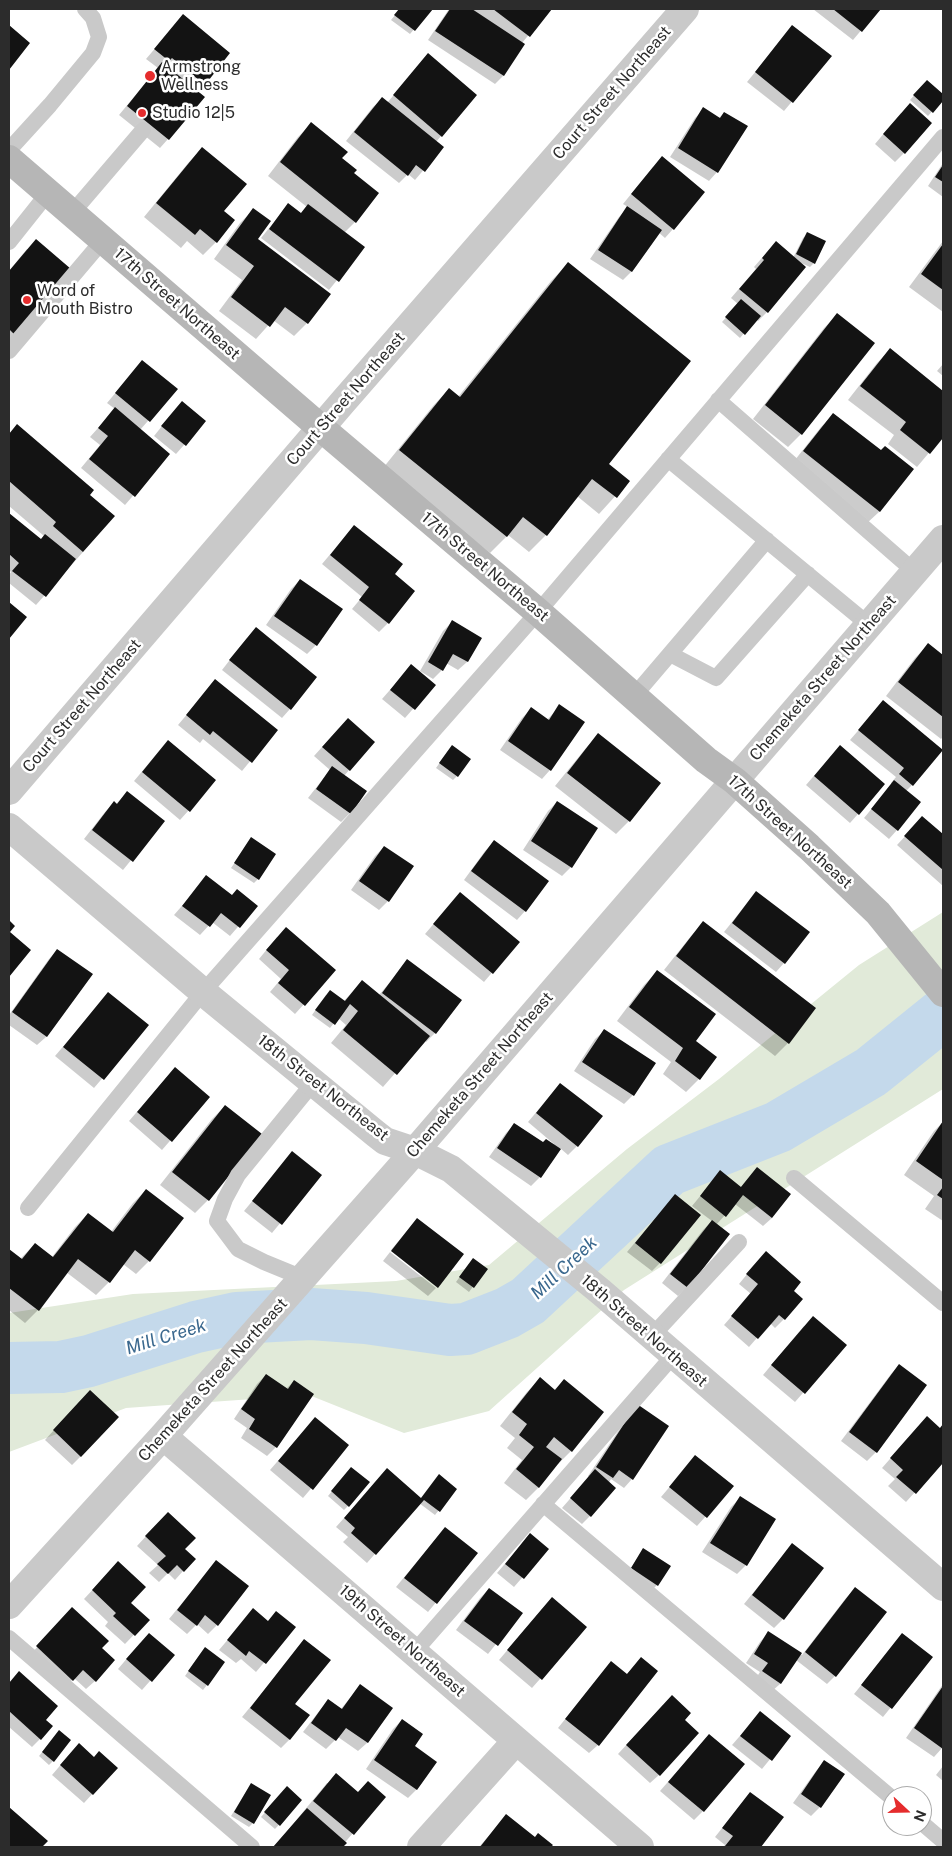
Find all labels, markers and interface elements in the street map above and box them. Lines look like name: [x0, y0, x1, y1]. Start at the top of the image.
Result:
street label: Court Street Northeast: [549, 22, 675, 164]
place label: Armstrong Wellness: [161, 57, 241, 95]
marker: Armstrong Wellness: [143, 69, 157, 83]
place label: Studio 12|5: [152, 103, 235, 123]
marker: Studio 12|5: [136, 107, 148, 119]
street label: 17th Street Northeast: [110, 244, 244, 364]
place label: Word of Mouth Bistro: [37, 281, 133, 319]
marker: Word of Mouth Bistro: [21, 294, 33, 306]
street label: Court Street Northeast: [283, 328, 409, 470]
street label: 17th Street Northeast: [417, 508, 553, 626]
street label: Chemeketa Street Northeast: [746, 591, 900, 765]
street label: Court Street Northeast: [19, 635, 145, 777]
street label: 17th Street Northeast: [724, 771, 856, 893]
street label: Chemeketa Street Northeast: [403, 988, 557, 1162]
street label: 18th Street Northeast: [254, 1031, 392, 1145]
water label: Mill Creek: [526, 1232, 602, 1304]
street label: 18th Street Northeast: [577, 1271, 711, 1391]
street label: Chemeketa Street Northeast: [134, 1294, 292, 1466]
water label: Mill Creek: [123, 1315, 209, 1359]
street label: 19th Street Northeast: [335, 1581, 469, 1701]
north arrow: [882, 1786, 932, 1836]
text: N: [911, 1808, 930, 1824]

